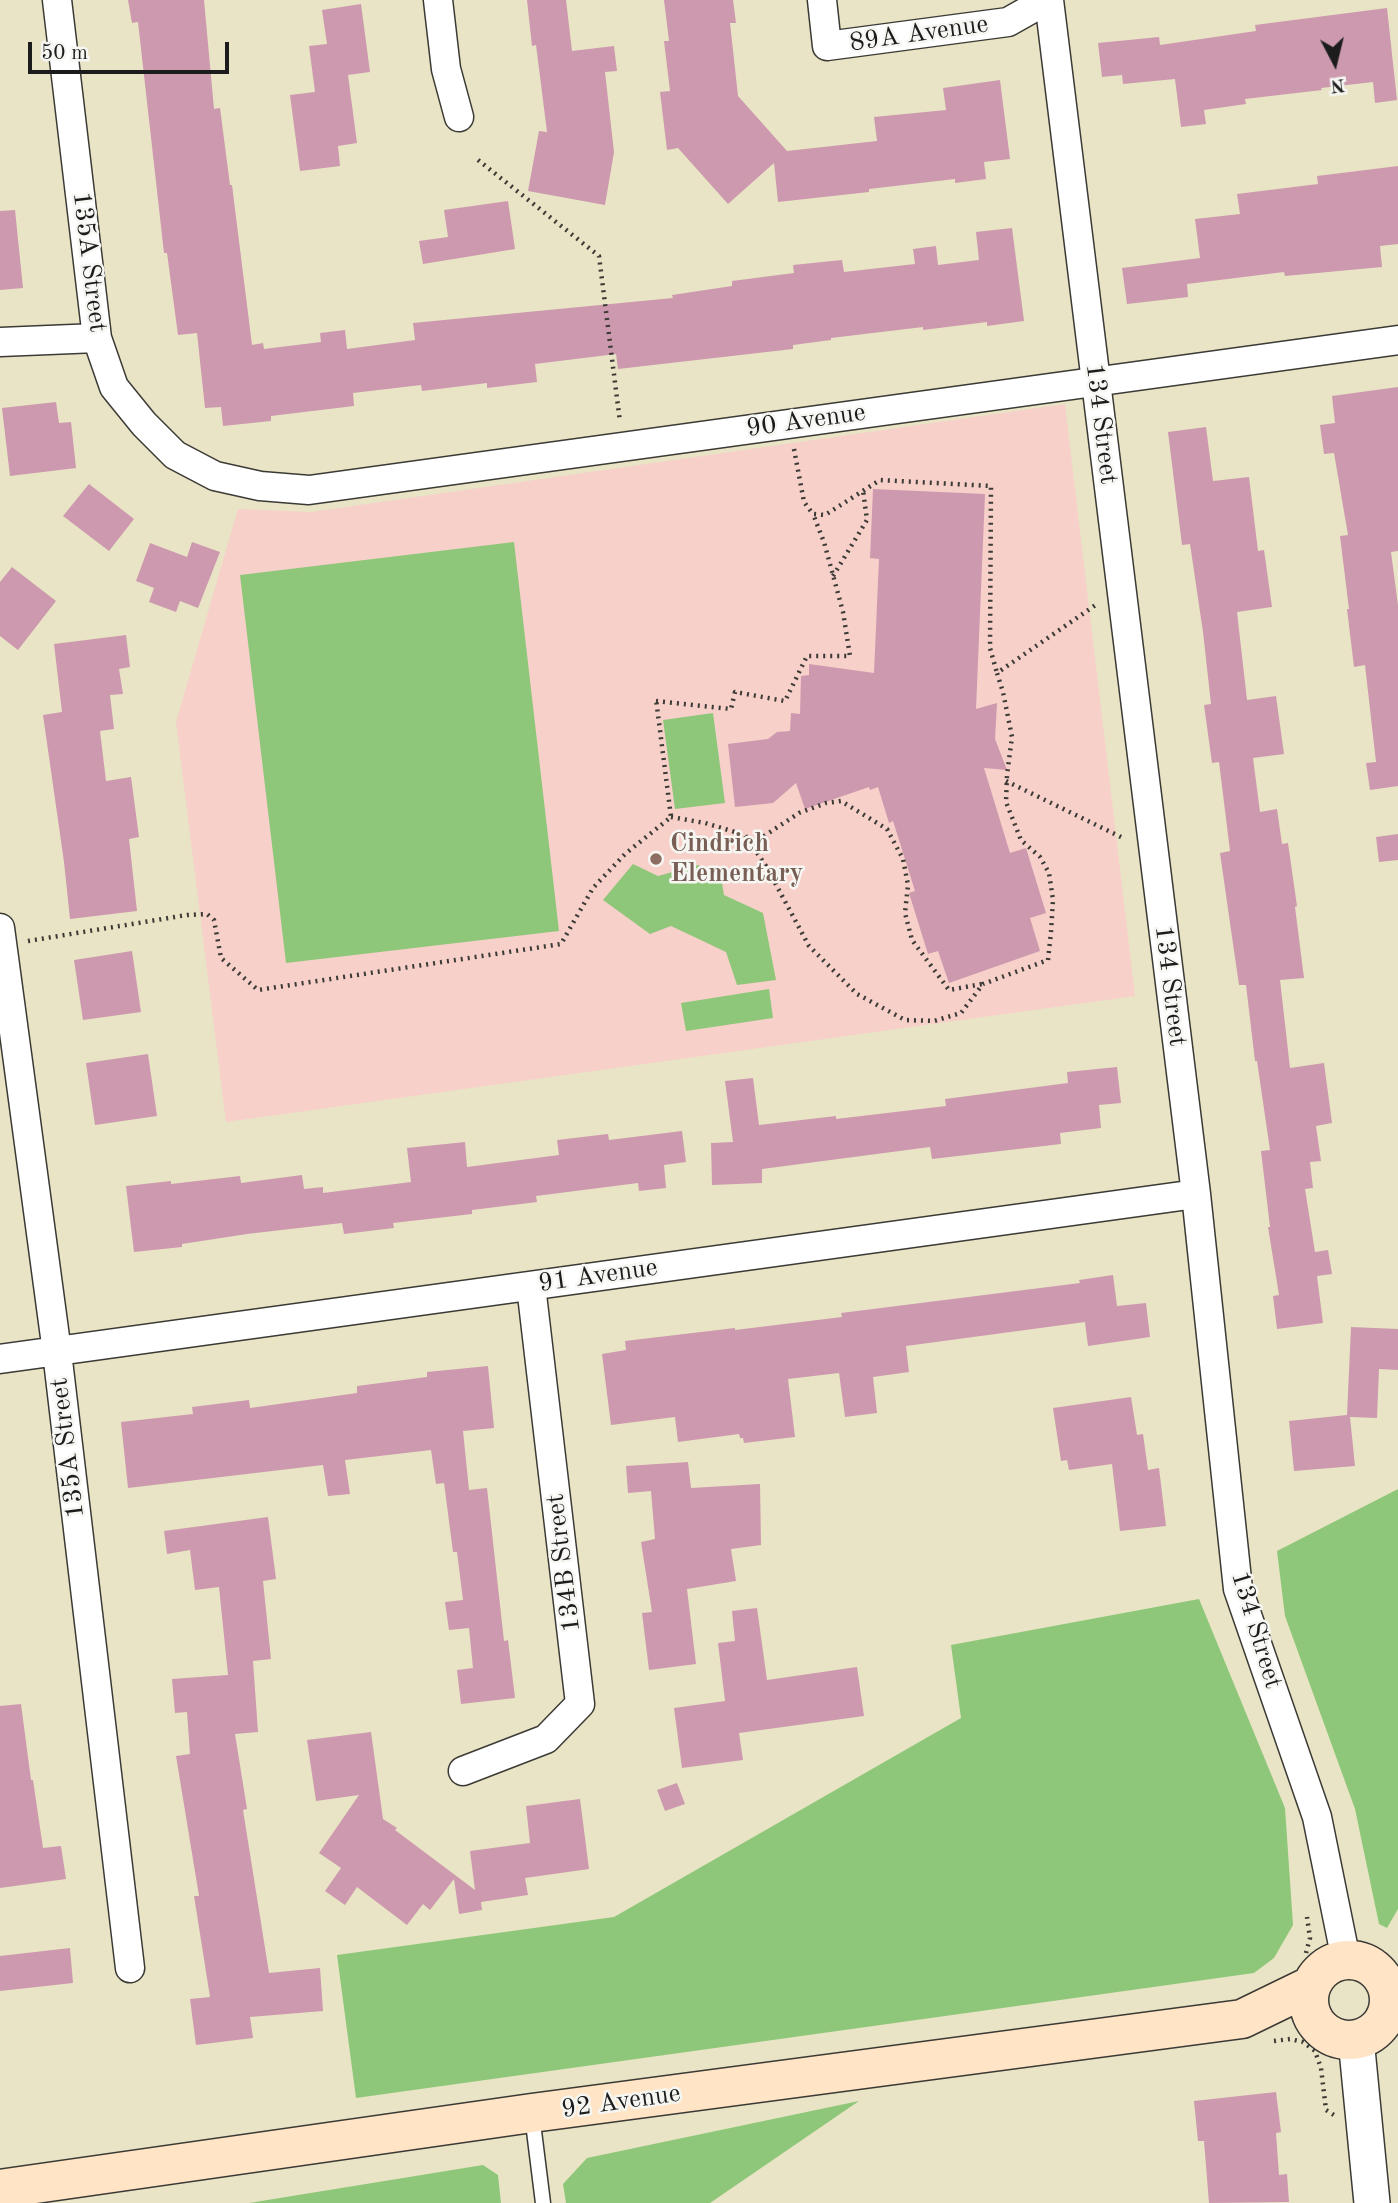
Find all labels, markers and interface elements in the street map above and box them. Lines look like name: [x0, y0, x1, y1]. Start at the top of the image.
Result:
street label: 89A Avenue: [848, 9, 990, 59]
scale bar: [32, 28, 233, 72]
north arrow: [1300, 28, 1370, 98]
text: 50 m: [41, 43, 88, 64]
text: N: [1329, 74, 1346, 95]
street label: 135A Street: [65, 190, 113, 334]
street label: 134 Street: [1078, 362, 1124, 486]
street label: 90 Avenue: [744, 397, 868, 445]
place label: Cindrich Elementary: [670, 828, 803, 890]
marker: Cindrich Elementary: [648, 851, 664, 867]
street label: 134 Street: [1147, 924, 1193, 1048]
street label: 91 Avenue: [536, 1252, 660, 1300]
street label: 135A Street: [44, 1376, 92, 1520]
street label: 134B Street: [540, 1492, 588, 1634]
street label: 134 Street: [1223, 1567, 1289, 1693]
street label: 92 Avenue: [559, 2078, 683, 2126]

